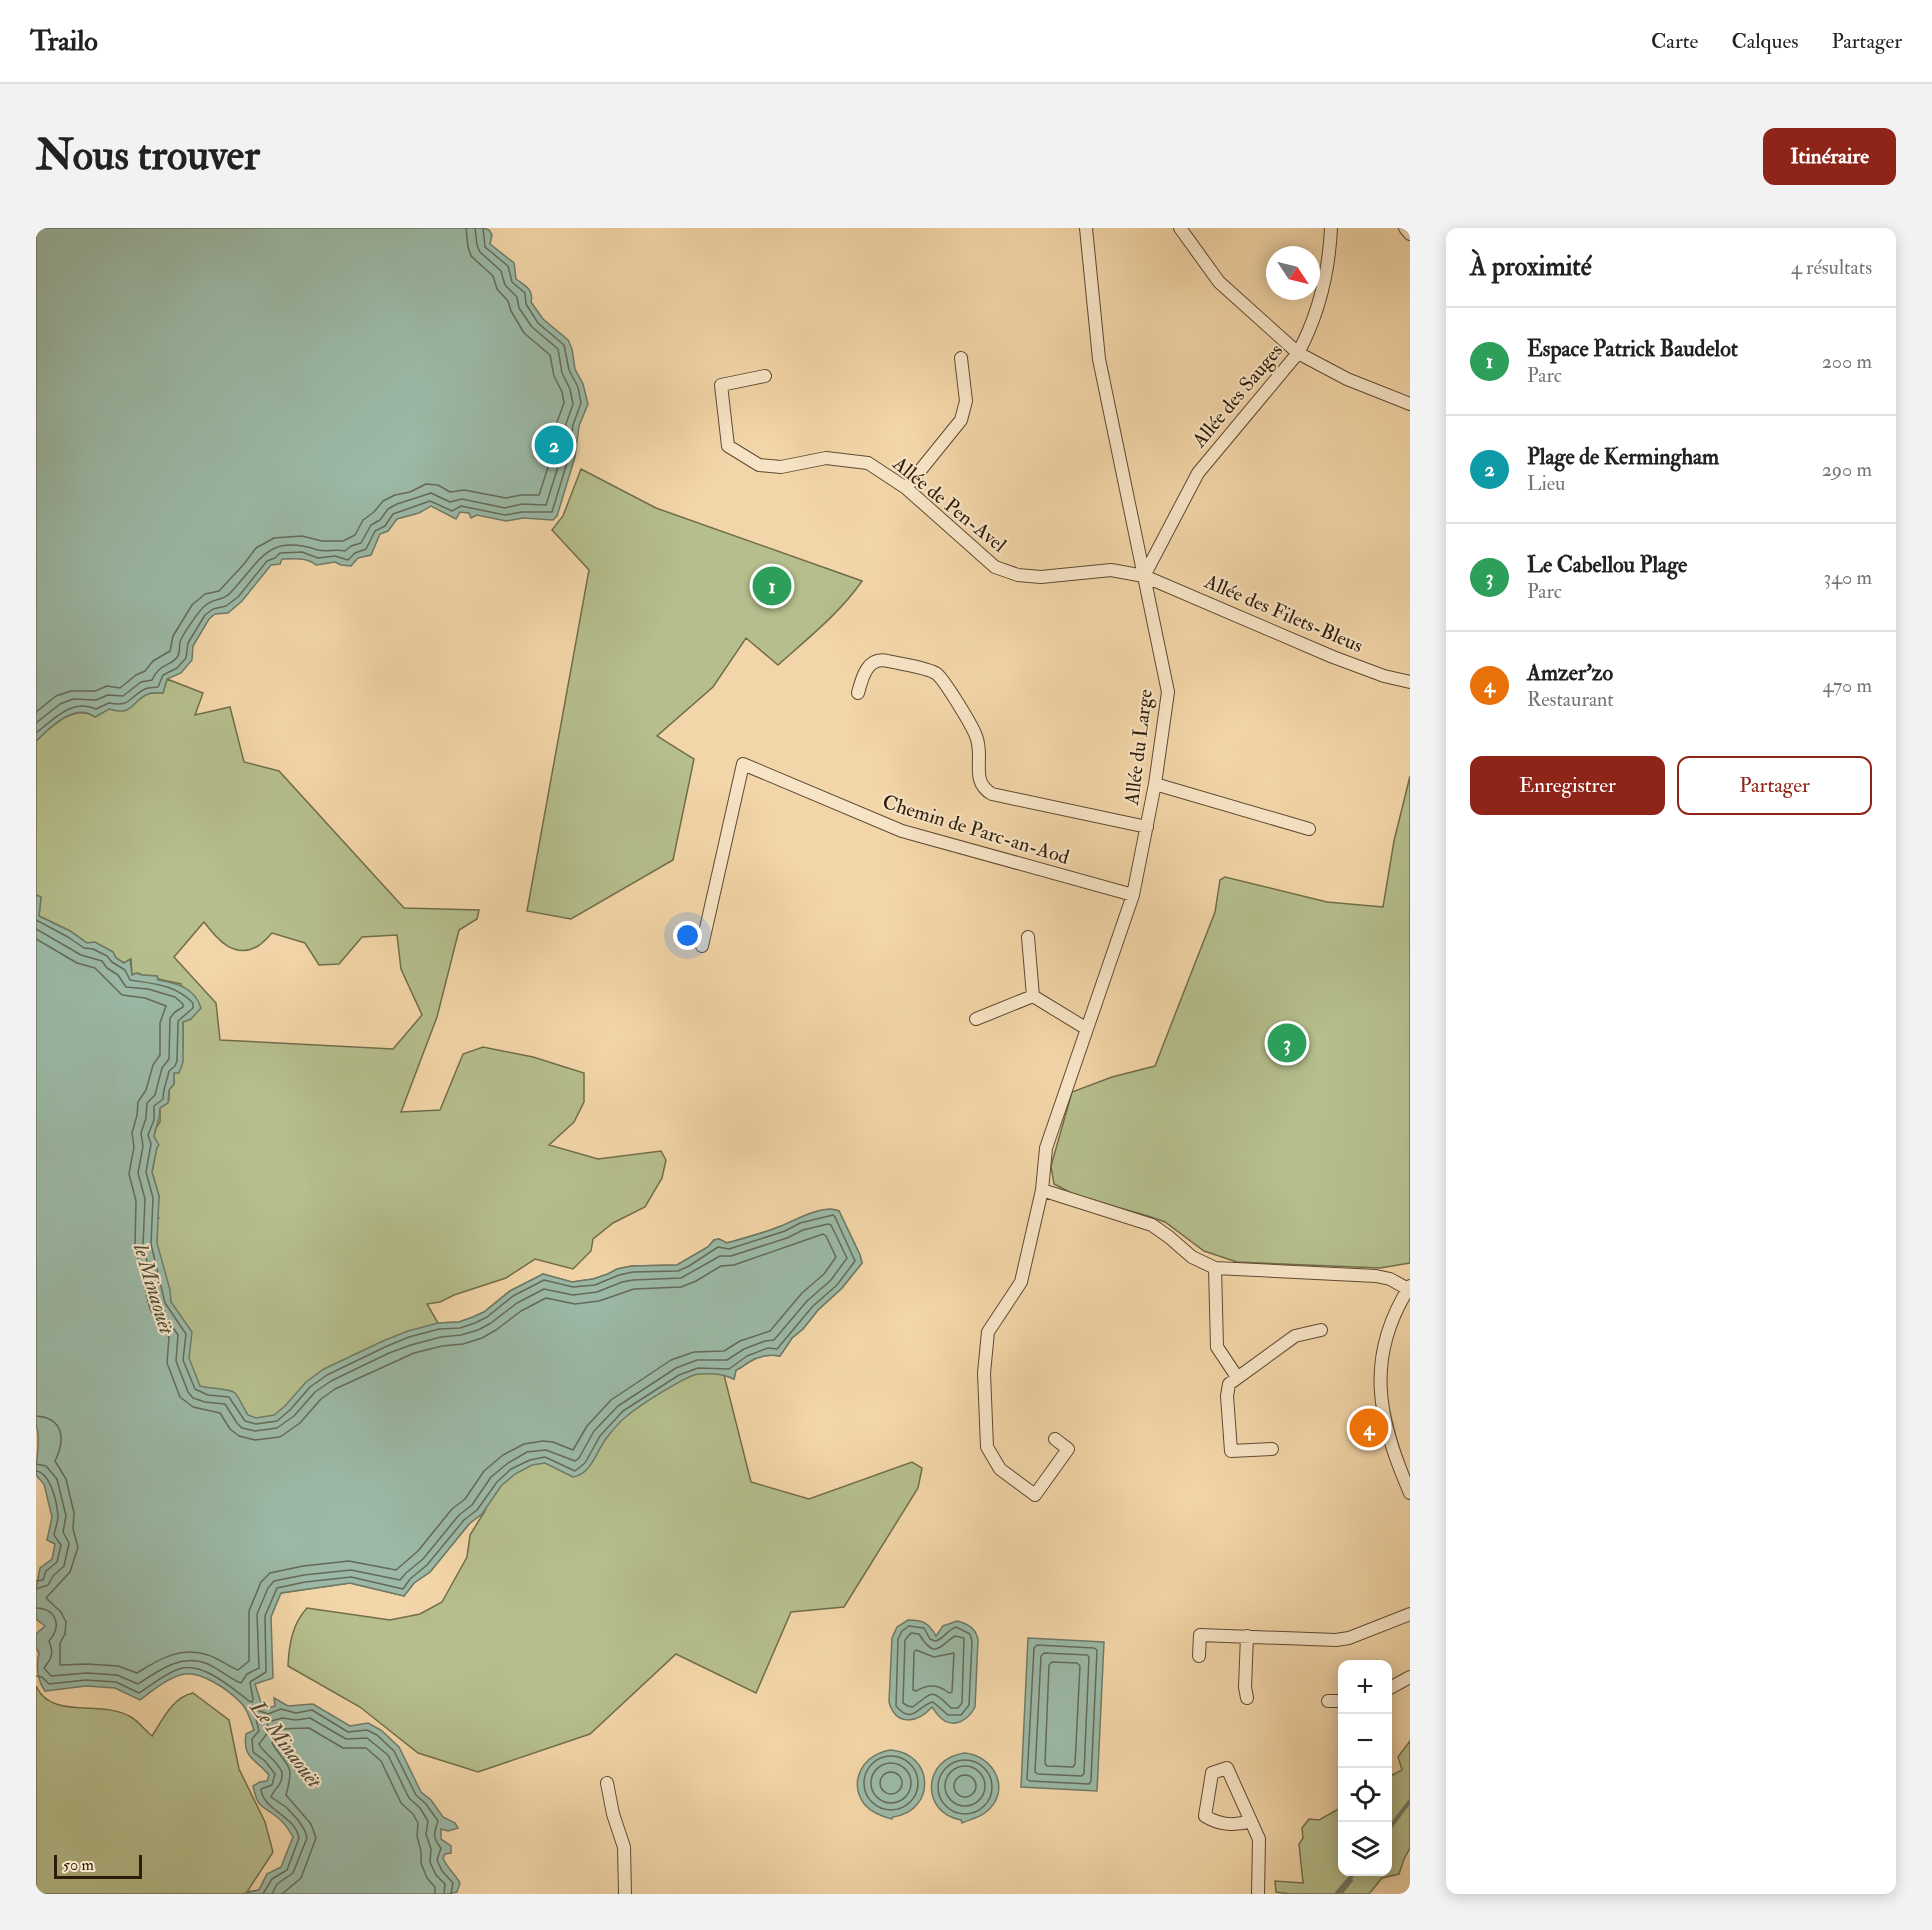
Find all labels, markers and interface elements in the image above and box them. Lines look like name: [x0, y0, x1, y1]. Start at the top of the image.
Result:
text: Trailo: [30, 24, 98, 59]
text: Carte: [1651, 28, 1698, 55]
text: Calques: [1731, 28, 1798, 55]
text: Partager: [1831, 28, 1902, 55]
button: Itinéraire: [1763, 128, 1896, 185]
text: Nous trouver: [36, 130, 260, 182]
north arrow: [1266, 246, 1320, 300]
text: À proximité: [1470, 251, 1592, 283]
text: 4 résultats: [1791, 255, 1872, 280]
text: Espace Patrick Baudelot: [1527, 335, 1738, 363]
street label: Allée des Sauges: [1186, 338, 1288, 453]
text: 1: [1486, 349, 1493, 374]
text: 200 m: [1822, 349, 1872, 374]
text: Parc: [1527, 363, 1562, 388]
pin: 2: [534, 422, 574, 468]
text: Plage de Kermingham: [1527, 443, 1719, 471]
street label: Allée de Pen-Avel: [887, 450, 1011, 558]
text: 2: [1484, 457, 1495, 482]
text: 290 m: [1822, 457, 1872, 482]
text: Lieu: [1527, 471, 1565, 496]
text: Le Cabellou Plage: [1527, 551, 1687, 579]
pin: 1: [752, 564, 792, 608]
text: 3: [1486, 565, 1493, 590]
text: 340 m: [1824, 565, 1872, 590]
street label: Allée des Filets-Bleus: [1200, 568, 1367, 658]
text: Parc: [1527, 579, 1562, 604]
text: Amzer’zo: [1527, 659, 1613, 687]
text: 4: [1484, 673, 1495, 698]
text: 470 m: [1823, 673, 1872, 698]
text: Restaurant: [1527, 687, 1614, 712]
street label: Allée du Large: [1119, 688, 1158, 807]
button: Enregistrer: [1470, 756, 1665, 815]
button: Partager: [1677, 756, 1872, 815]
street label: Chemin de Parc-an-Aod: [880, 789, 1072, 870]
your location: [673, 921, 702, 950]
pin: 3: [1268, 1020, 1306, 1066]
water label: le Minaouët: [127, 1240, 180, 1338]
pin: 4: [1350, 1406, 1388, 1450]
map controls: [1338, 1660, 1392, 1876]
button: +: [1338, 1660, 1392, 1714]
water label: Le Minaouët: [243, 1694, 328, 1794]
button: −: [1338, 1714, 1392, 1768]
button: locate: [1338, 1768, 1392, 1822]
button: layers: [1338, 1822, 1392, 1876]
scale bar: [54, 1852, 142, 1880]
text: 50 m: [63, 1855, 94, 1875]

